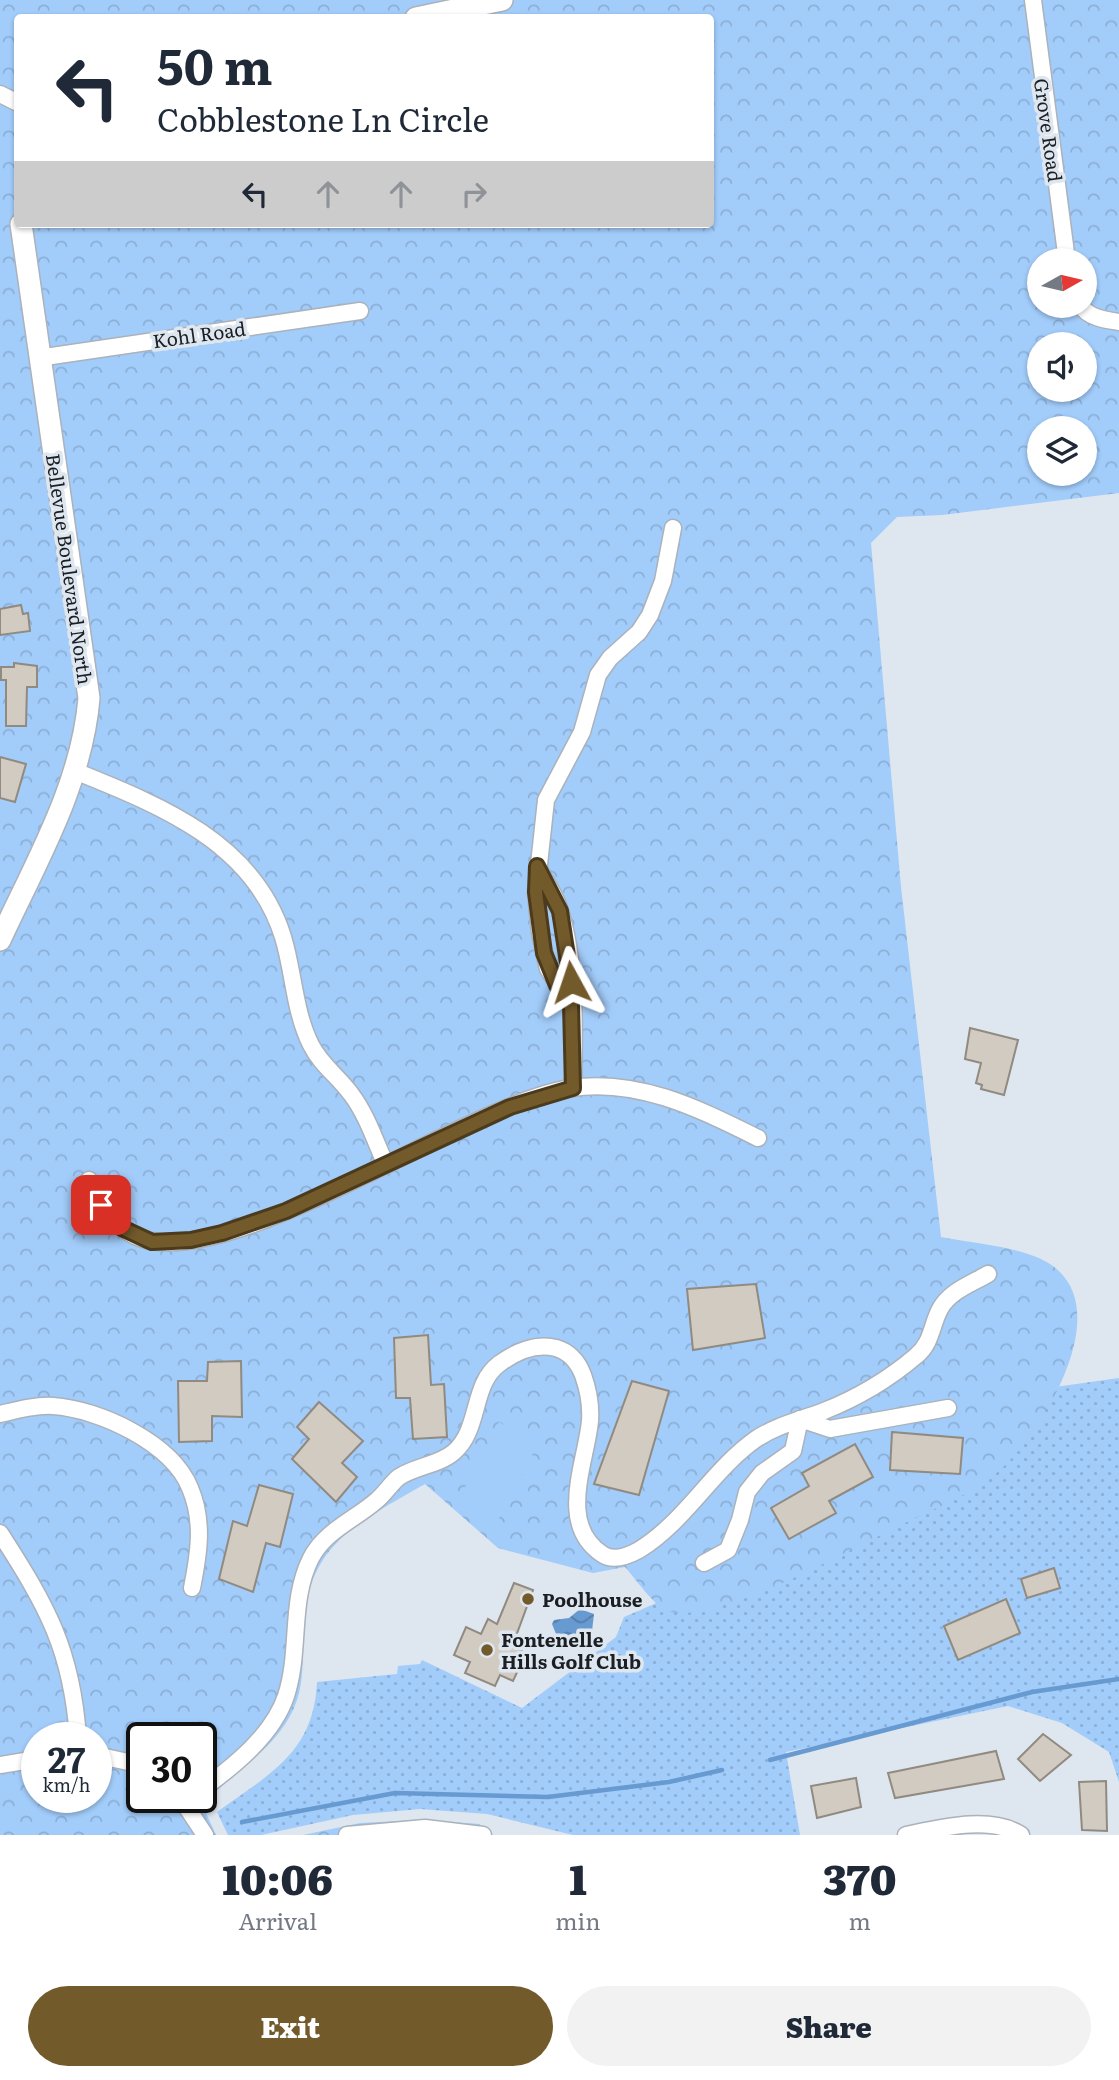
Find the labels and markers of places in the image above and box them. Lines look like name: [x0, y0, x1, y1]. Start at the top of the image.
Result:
pin: [71, 1175, 131, 1235]
place label: Poolhouse: [542, 1585, 643, 1613]
marker: Poolhouse: [520, 1591, 536, 1607]
place label: Fontenelle Hills Golf Club: [501, 1625, 641, 1675]
marker: Fontenelle Hills Golf Club: [479, 1642, 495, 1658]

